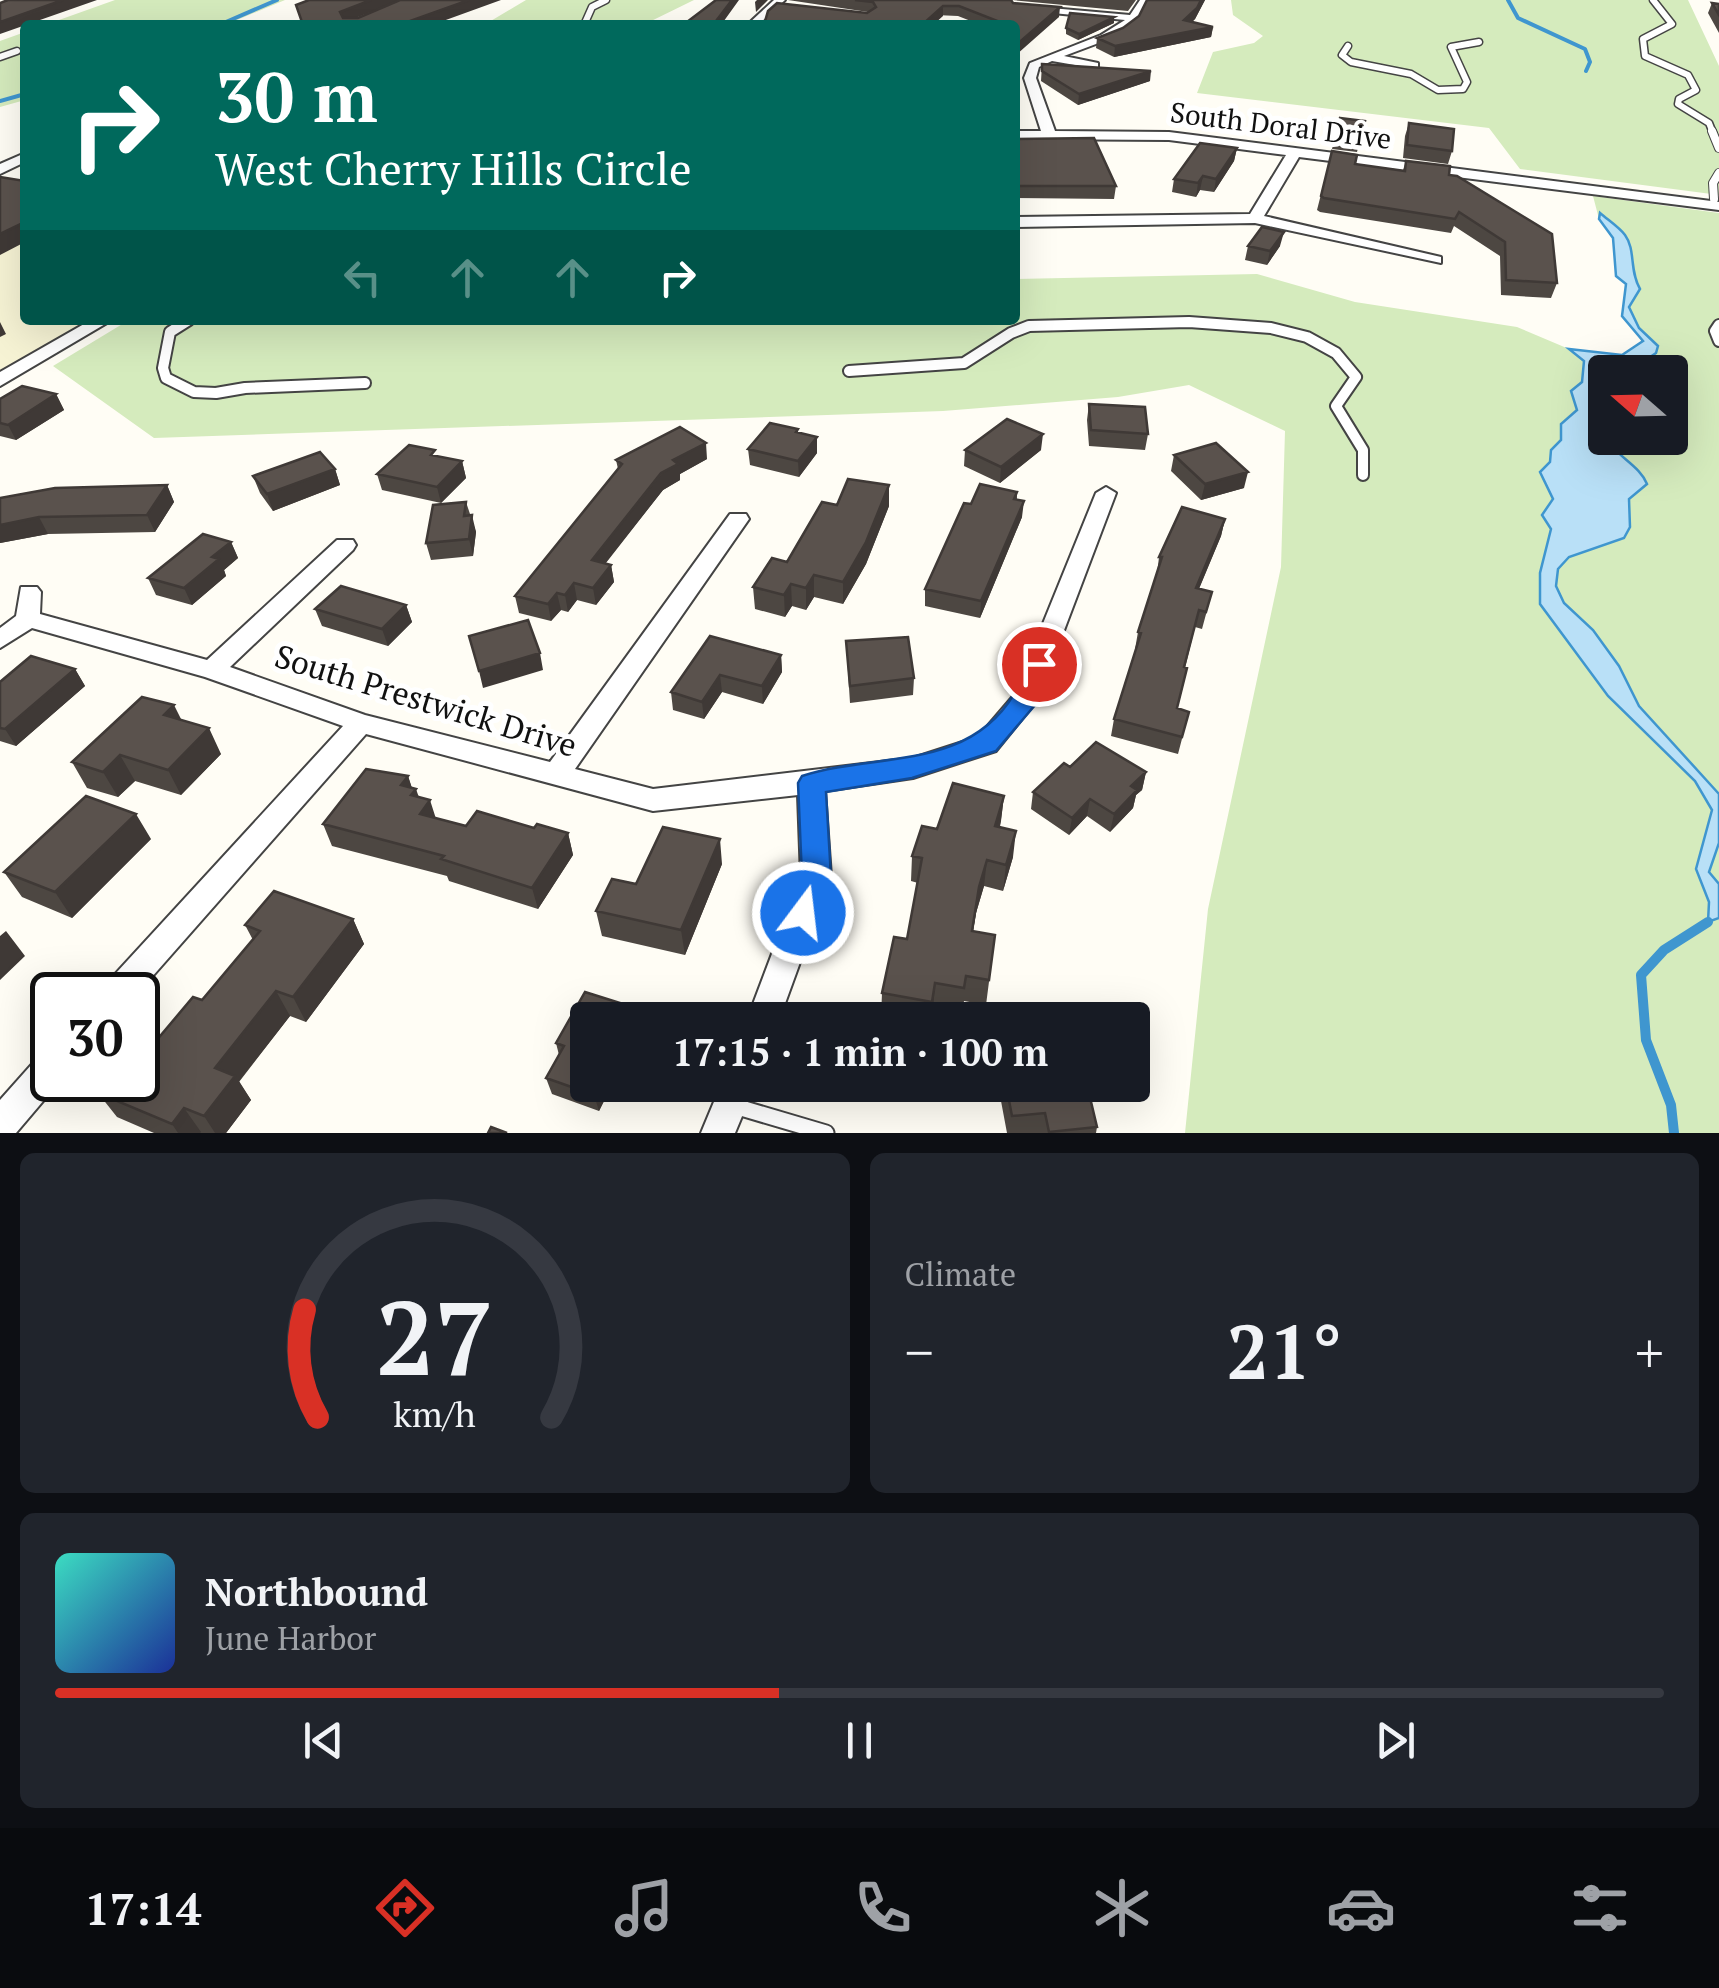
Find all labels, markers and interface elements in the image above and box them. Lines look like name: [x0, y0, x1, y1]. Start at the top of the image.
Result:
text: 30 m: [215, 49, 378, 142]
icon: right: [50, 60, 180, 190]
street label: South Doral Drive: [1168, 93, 1394, 157]
text: West Cherry Hills Circle: [215, 138, 692, 198]
icon: left: [335, 250, 390, 305]
icon: ahead: [440, 250, 495, 305]
icon: ahead: [545, 250, 600, 305]
icon: right: [650, 250, 705, 305]
north arrow: [1588, 355, 1688, 455]
map controls: [1588, 355, 1688, 455]
pin: [997, 622, 1082, 707]
street label: South Prestwick Drive: [270, 634, 582, 766]
icon: arrive: [1012, 637, 1067, 692]
position arrow: [751, 861, 855, 965]
speed limit sign: 30: [30, 972, 160, 1102]
text: 17:15 · 1 min · 100 m: [672, 1027, 1048, 1077]
text: Climate: [905, 1253, 1016, 1295]
text: 27: [376, 1267, 494, 1405]
text: 21°: [1226, 1301, 1342, 1400]
text: −: [905, 1315, 934, 1388]
text: +: [1635, 1315, 1664, 1388]
text: km/h: [393, 1390, 476, 1437]
text: Northbound: [205, 1567, 428, 1617]
text: June Harbor: [205, 1617, 376, 1659]
icon: previous: [296, 1713, 351, 1768]
icon: pause: [832, 1713, 887, 1768]
icon: next: [1368, 1713, 1423, 1768]
icon: directions: [370, 1873, 440, 1943]
icon: music: [609, 1873, 679, 1943]
icon: phone: [848, 1873, 918, 1943]
icon: climate: [1087, 1873, 1157, 1943]
icon: car: [1326, 1873, 1396, 1943]
icon: filters: [1565, 1873, 1635, 1943]
text: 17:14: [84, 1878, 202, 1938]

